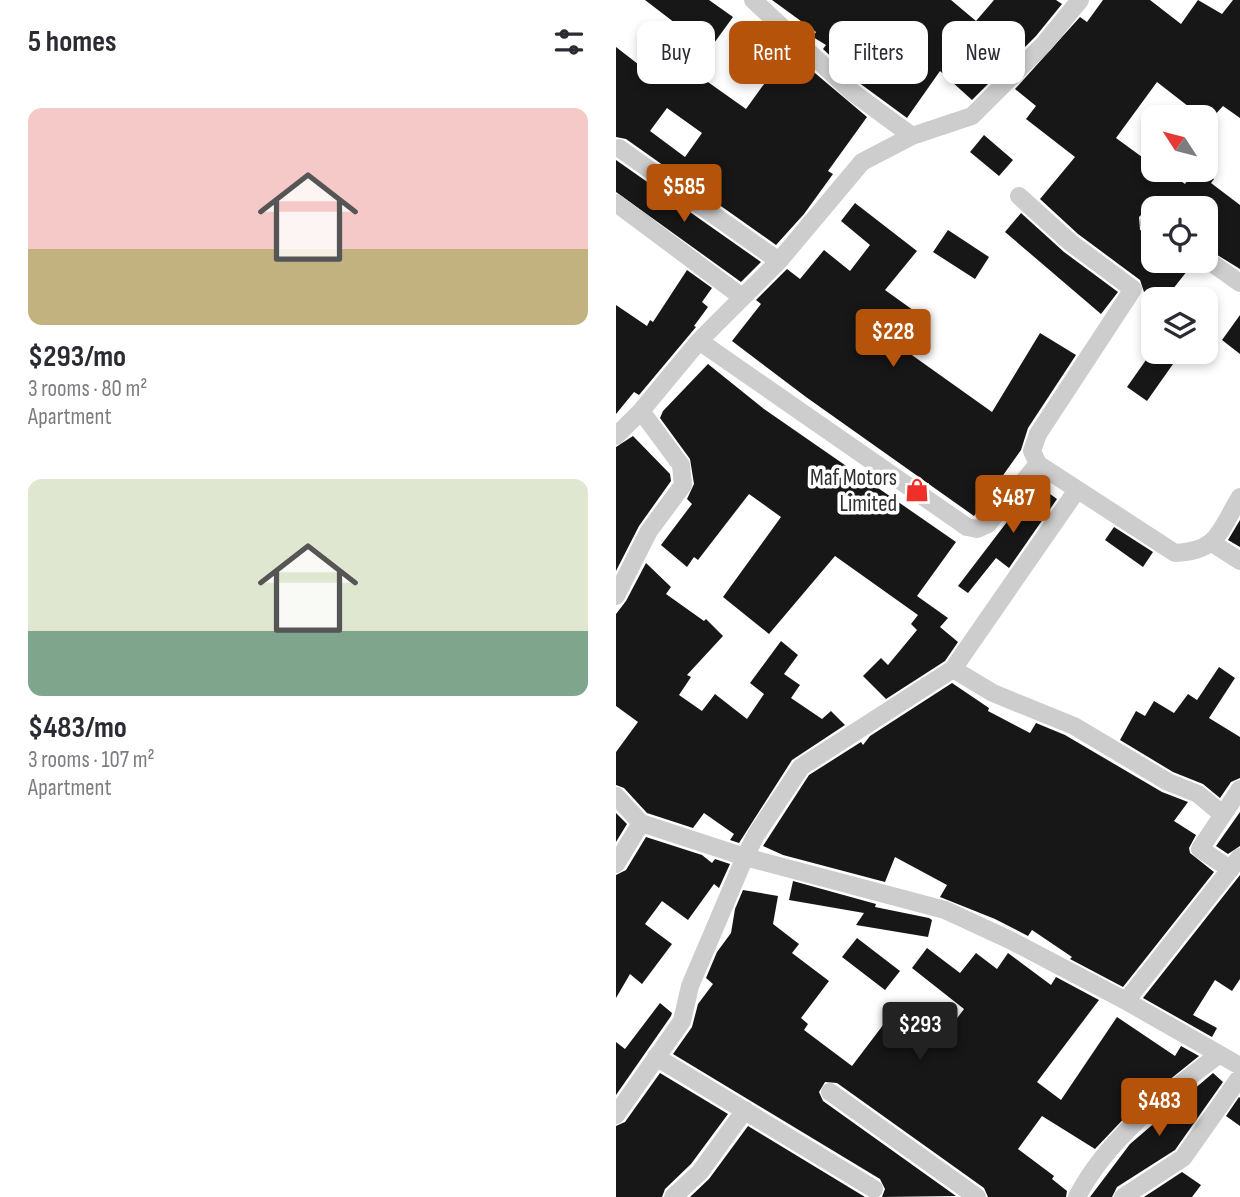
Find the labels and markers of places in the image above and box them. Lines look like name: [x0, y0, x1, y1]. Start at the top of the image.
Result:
pin: $585: [643, 164, 725, 224]
pin: $228: [852, 310, 934, 369]
place label: Maf Motors Limited: [810, 464, 897, 518]
shop icon: Maf Motors Limited: [903, 476, 931, 504]
pin: $487: [972, 476, 1054, 535]
pin: $293: [879, 1002, 961, 1062]
pin: $483: [1118, 1078, 1200, 1138]

